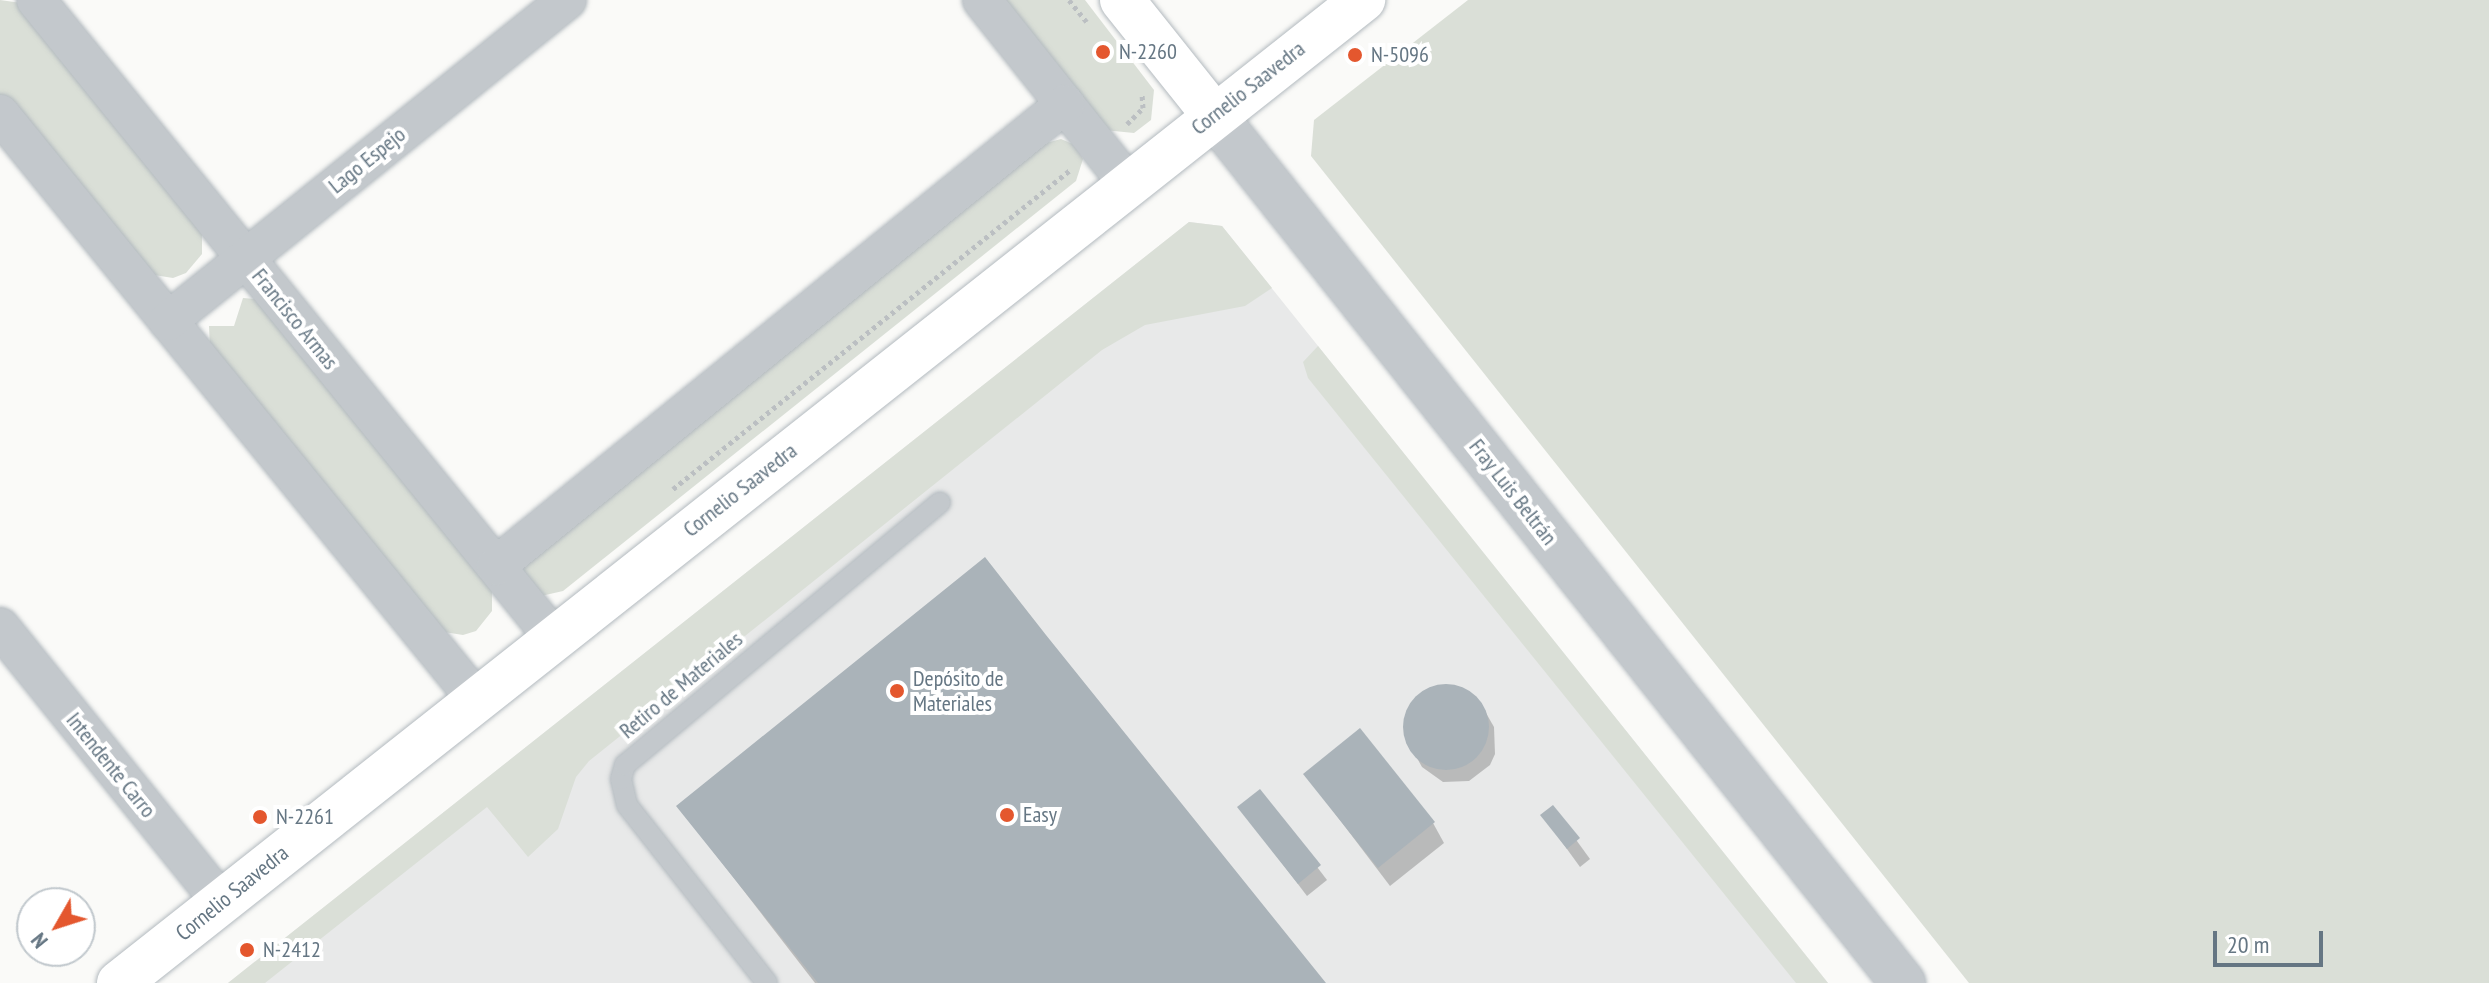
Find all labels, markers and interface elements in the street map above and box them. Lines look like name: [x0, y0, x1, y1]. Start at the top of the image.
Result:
street label: Cornelio Saavedra: [1186, 35, 1310, 141]
place label: N-2260: [1119, 39, 1177, 65]
place label: N-5096: [1371, 42, 1429, 68]
marker: N-2260: [1094, 43, 1112, 61]
marker: N-5096: [1346, 46, 1364, 64]
street label: Lago Espejo: [323, 121, 411, 199]
street label: Francisco Armas: [246, 263, 344, 375]
street label: Fray Luis Beltrán: [1463, 434, 1563, 550]
street label: Cornelio Saavedra: [678, 437, 802, 543]
street label: Retiro de Materiales: [614, 626, 748, 744]
place label: Depósito de Materiales: [913, 665, 1004, 716]
marker: Depósito de Materiales: [888, 682, 906, 700]
street label: Intendente Carro: [61, 707, 161, 823]
place label: Easy: [1023, 802, 1057, 828]
place label: N-2261: [276, 804, 334, 830]
marker: Easy: [998, 806, 1016, 824]
marker: N-2261: [251, 808, 269, 826]
street label: Cornelio Saavedra: [171, 840, 293, 946]
north arrow: [16, 887, 96, 967]
scale bar: [2217, 915, 2327, 965]
text: N: [24, 927, 54, 954]
text: 20 m: [2227, 929, 2269, 960]
place label: N-2412: [263, 937, 321, 963]
marker: N-2412: [238, 941, 256, 959]

